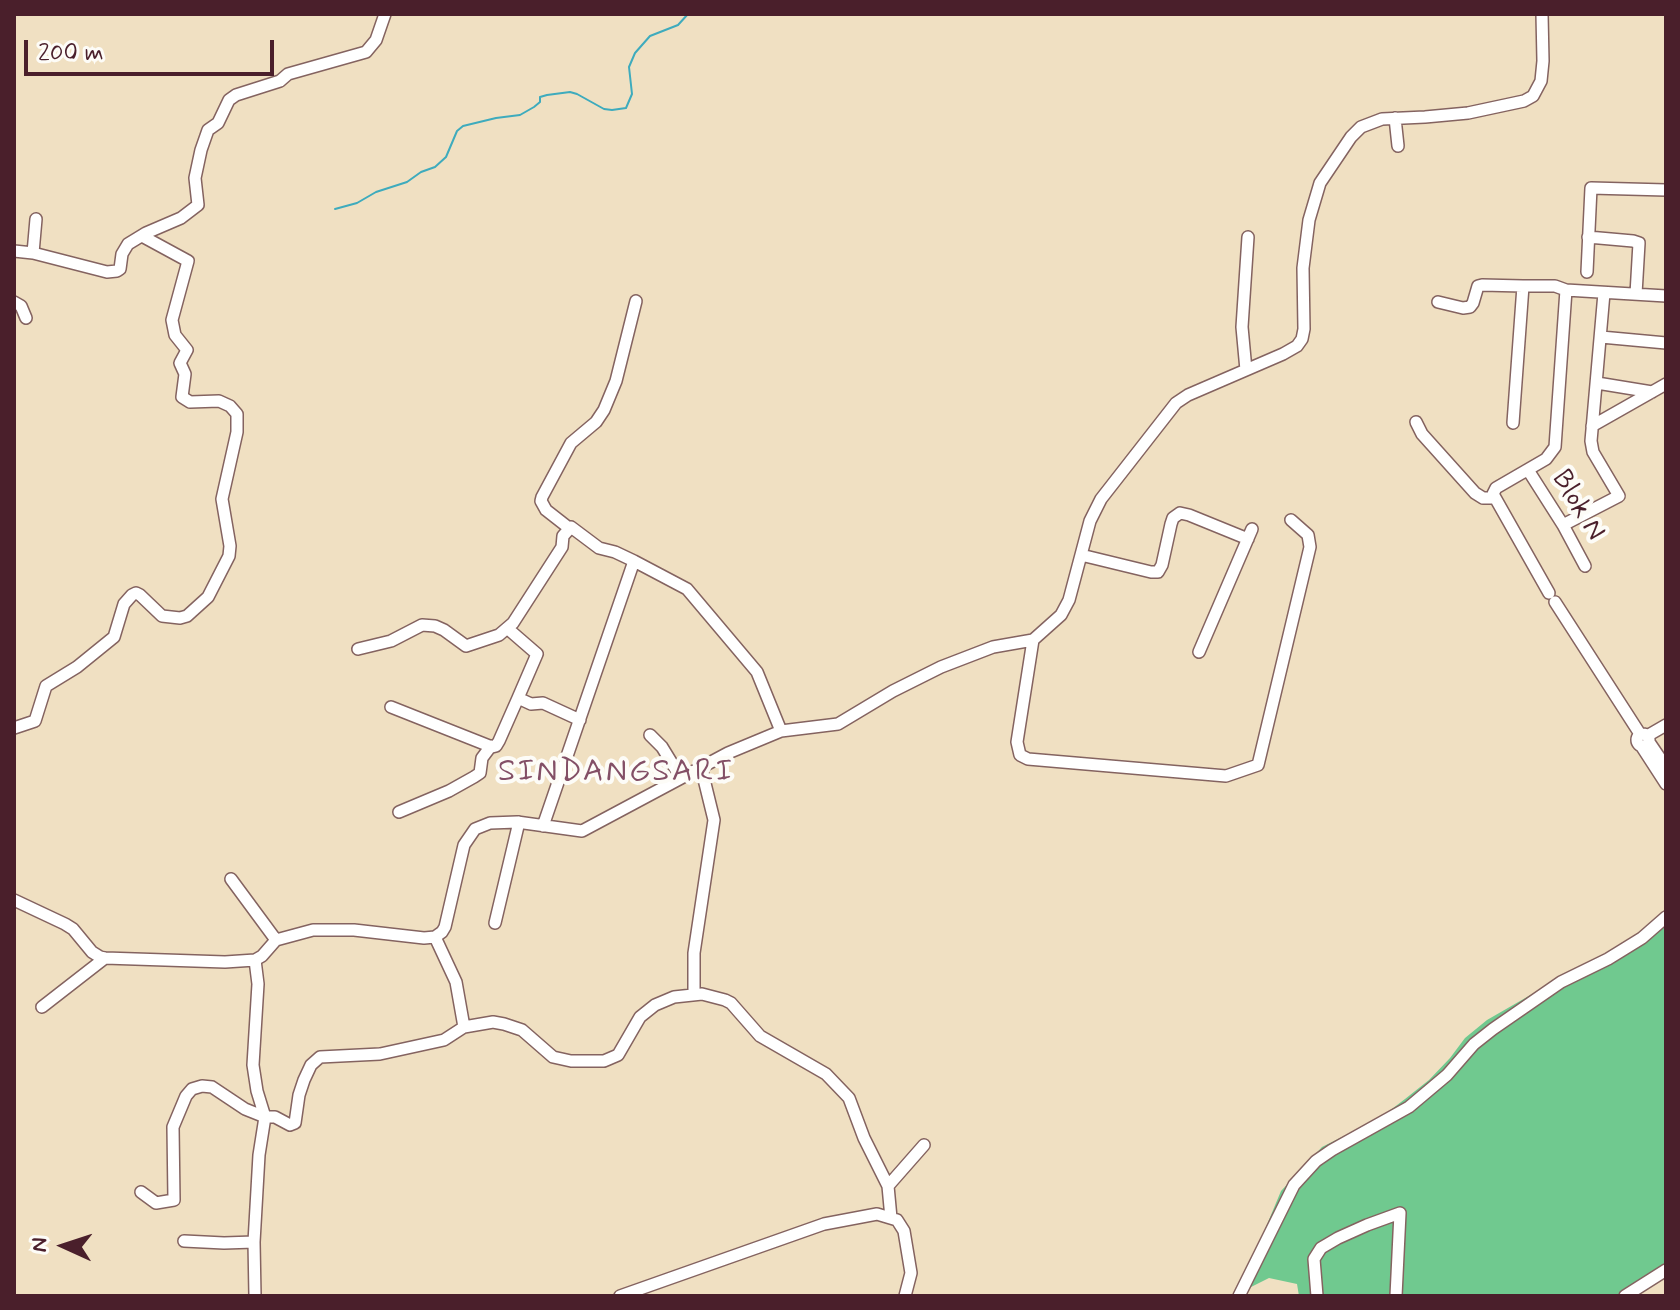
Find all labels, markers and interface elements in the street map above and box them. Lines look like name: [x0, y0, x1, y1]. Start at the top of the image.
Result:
scale bar: [28, 24, 278, 74]
text: 200 m: [38, 38, 104, 69]
street label: Blok N: [1543, 465, 1611, 547]
district label: SINDANGSARI: [497, 754, 735, 792]
north arrow: [24, 1206, 104, 1286]
text: N: [26, 1237, 54, 1253]

